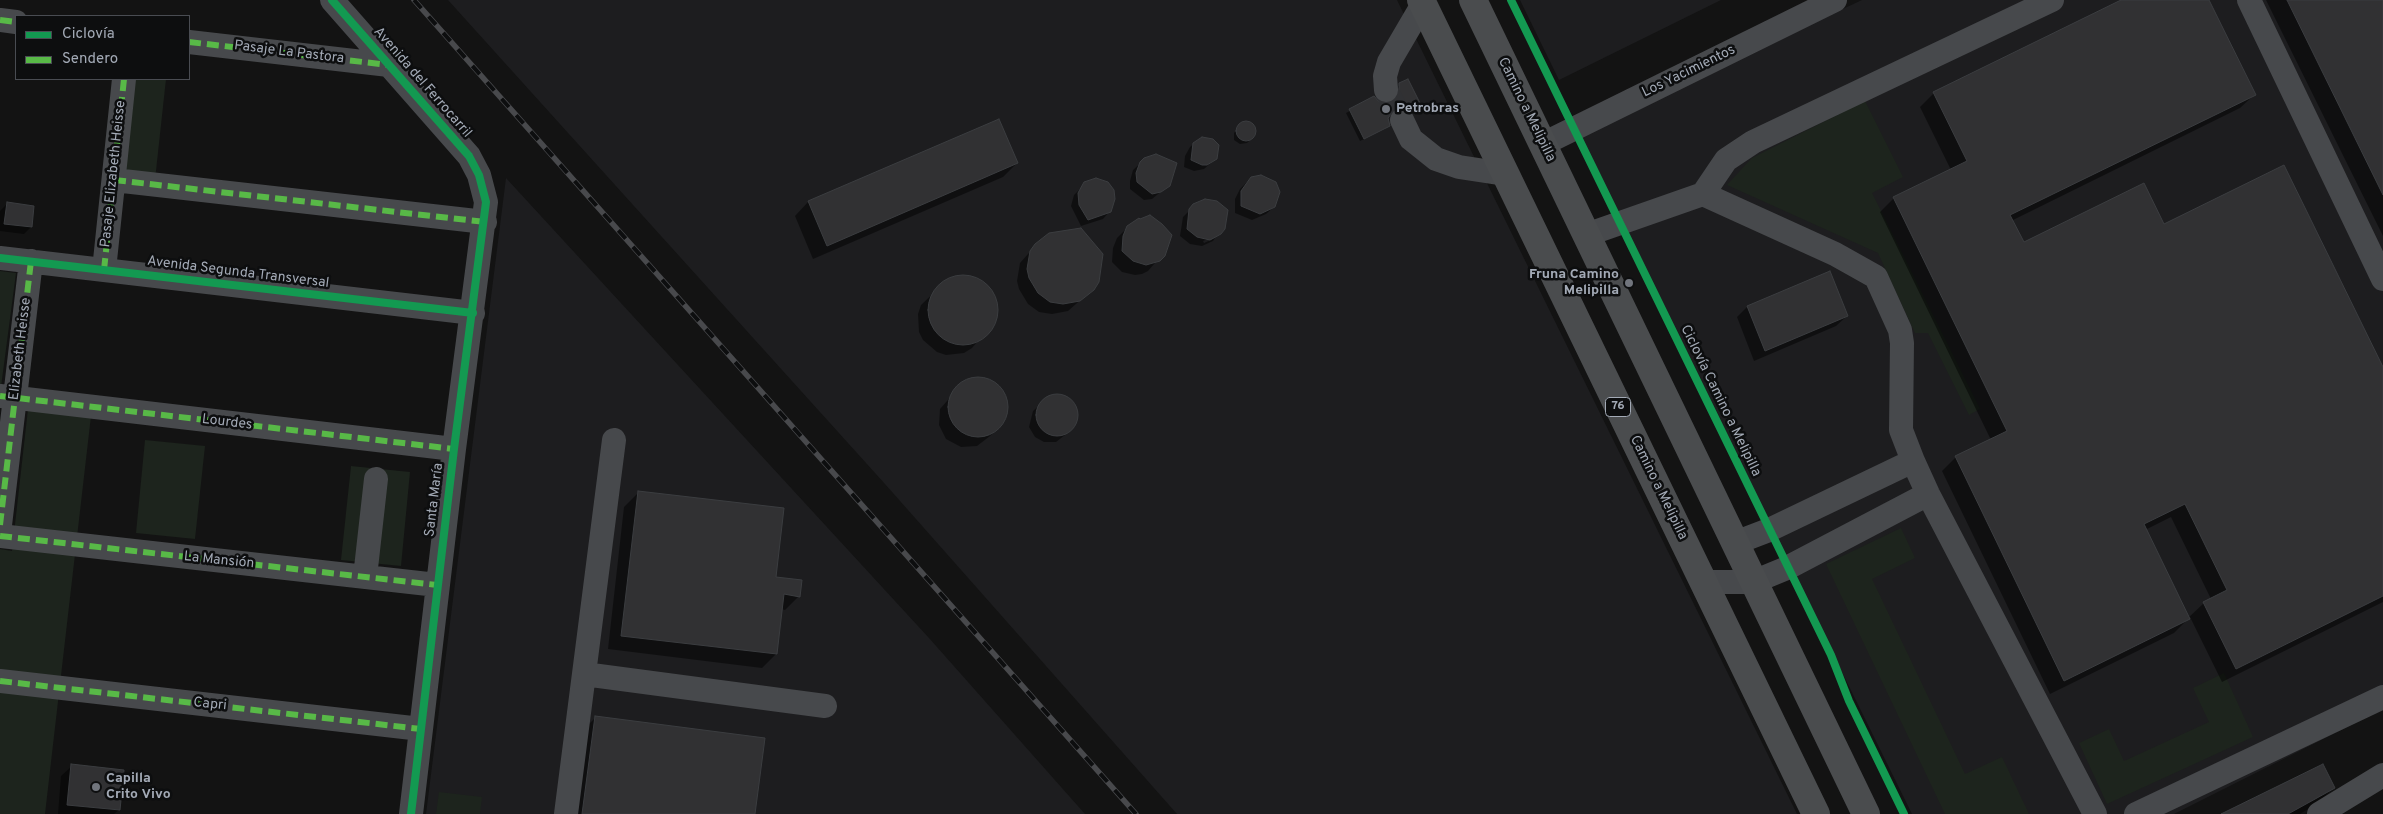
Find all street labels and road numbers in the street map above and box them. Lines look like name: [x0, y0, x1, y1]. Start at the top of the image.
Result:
street label: Avenida del Ferrocarril: [369, 24, 475, 142]
street label: Pasaje La Pastora: [233, 38, 345, 68]
street label: Los Yacimientos: [1640, 42, 1738, 102]
street label: Camino a Melipilla: [1493, 55, 1559, 165]
street label: Pasaje Elizabeth Heisse: [98, 100, 130, 248]
street label: Avenida Segunda Transversal: [146, 253, 330, 293]
street label: Elizabeth Heisse: [6, 297, 36, 401]
street label: Ciclovía Camino a Melipilla: [1676, 323, 1764, 479]
road number: 76: [1606, 398, 1630, 417]
street label: Lourdes: [201, 412, 253, 434]
street label: Camino a Melipilla: [1625, 433, 1691, 543]
street label: Santa María: [422, 462, 448, 538]
street label: La Mansión: [183, 549, 255, 573]
street label: Capri: [193, 695, 227, 715]

